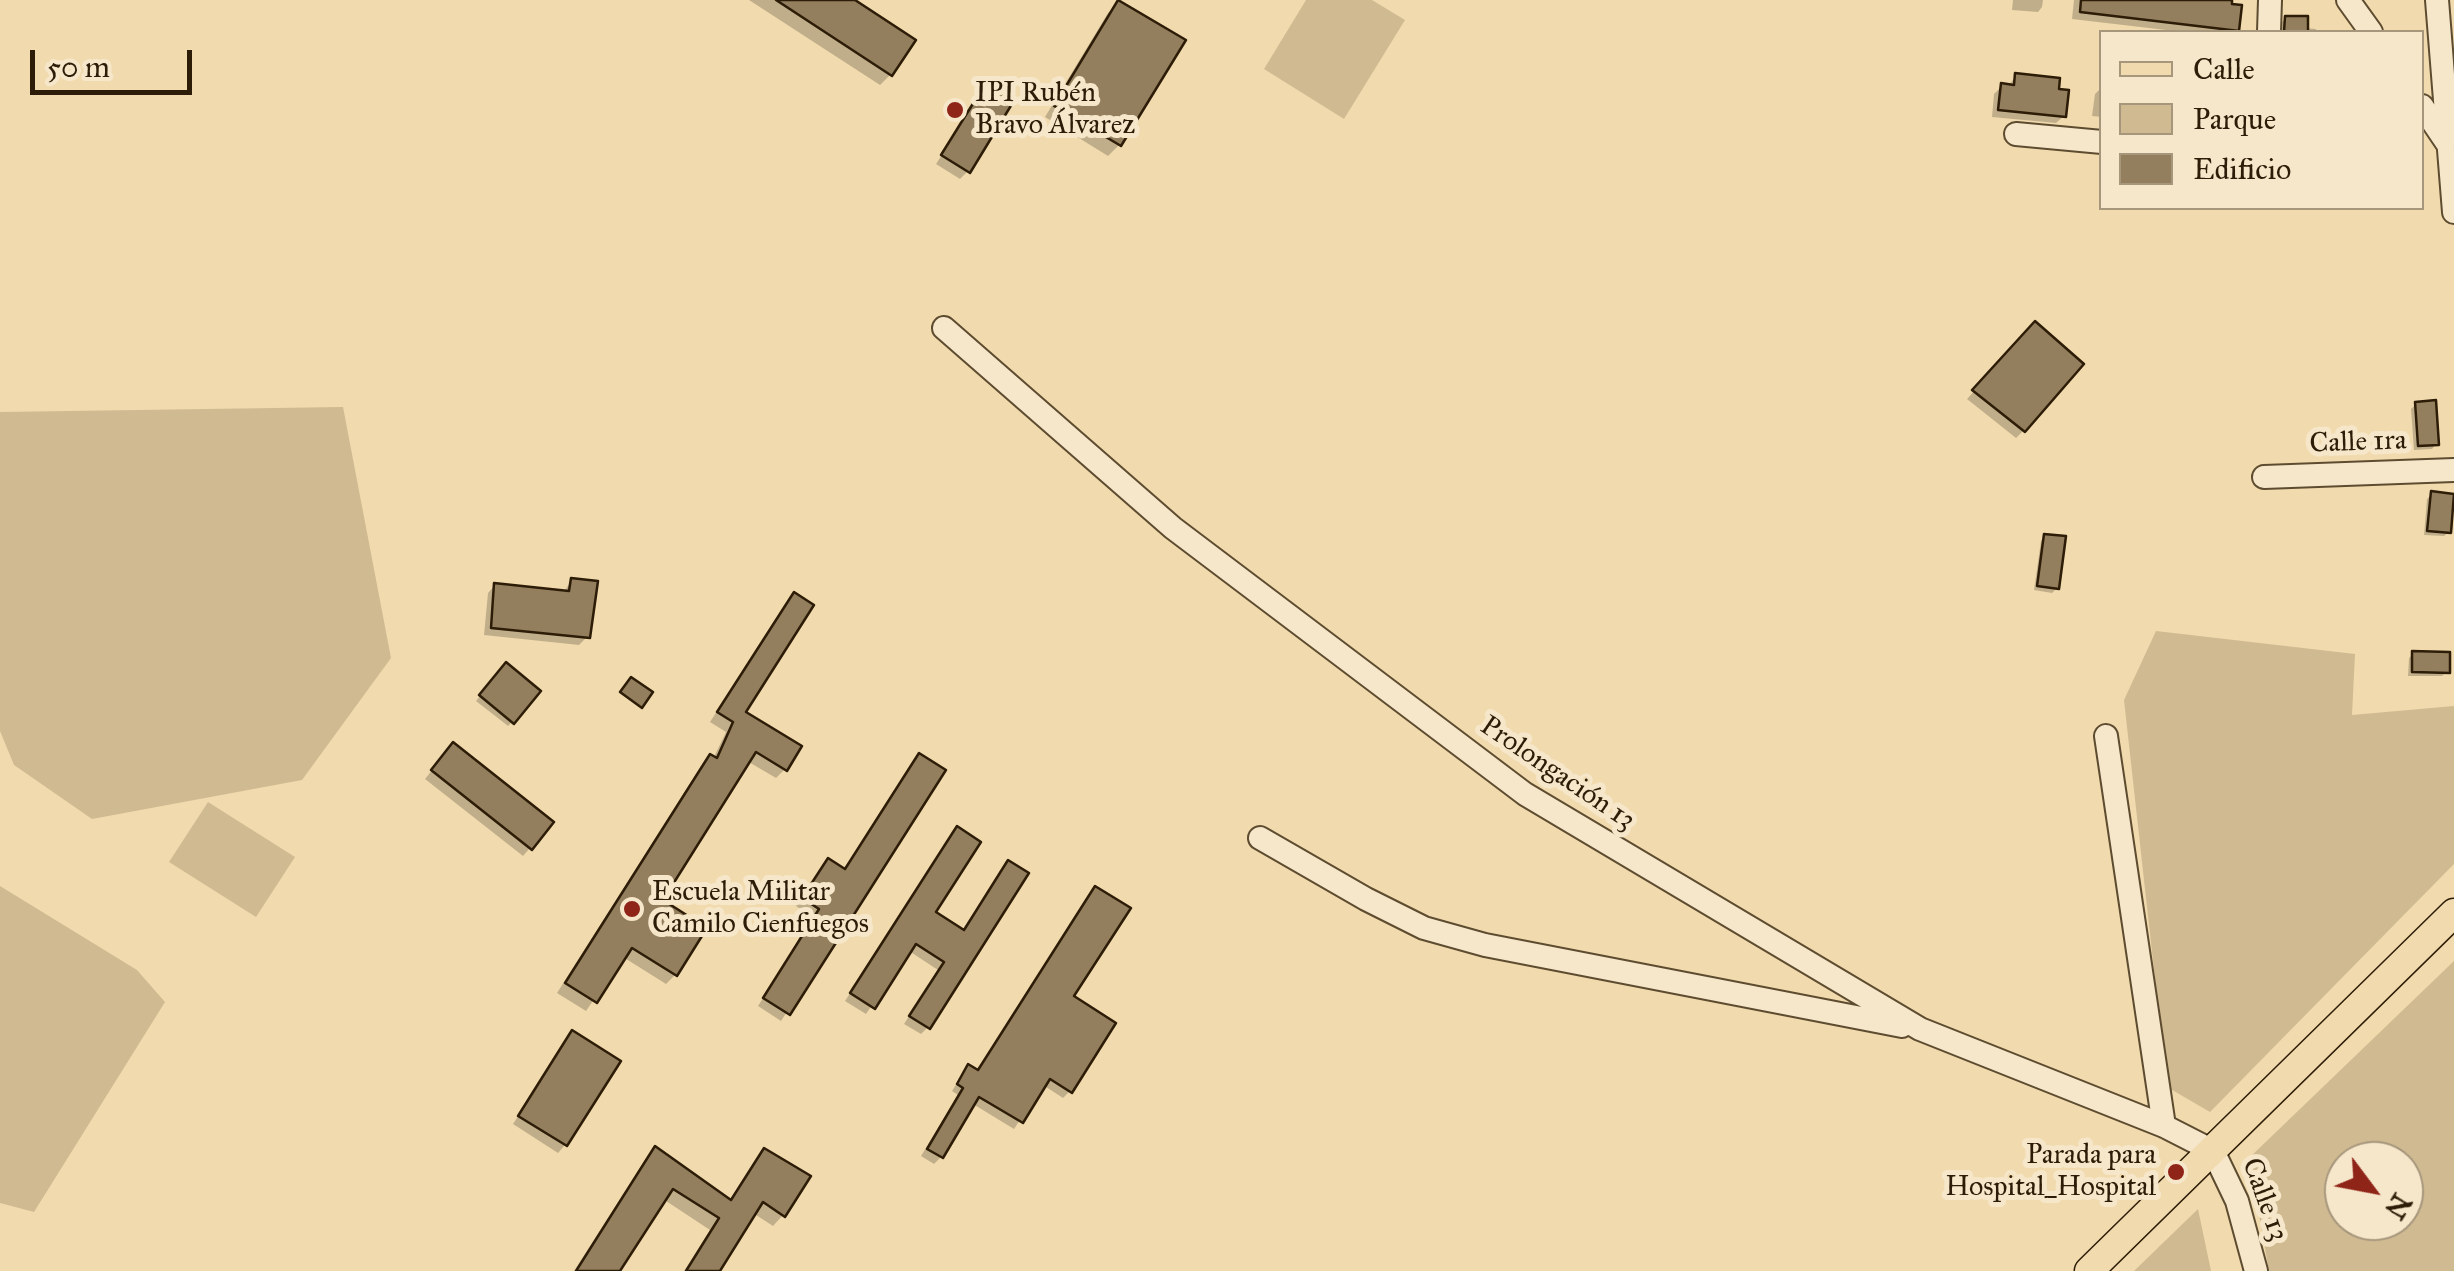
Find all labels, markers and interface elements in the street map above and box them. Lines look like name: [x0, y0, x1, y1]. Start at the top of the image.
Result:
scale bar: [35, 30, 198, 92]
legend: [2099, 30, 2424, 210]
text: 50 m: [47, 49, 110, 85]
text: Calle: [2193, 51, 2255, 87]
place label: IPI Rubén Bravo Álvarez: [975, 77, 1135, 143]
marker: IPI Rubén Bravo Álvarez: [944, 99, 966, 121]
text: Parque: [2193, 101, 2276, 137]
text: Edificio: [2193, 151, 2291, 187]
street label: Calle 1ra: [2309, 425, 2407, 461]
street label: Prolongación 13: [1473, 710, 1641, 838]
place label: Escuela Militar Camilo Cienfuegos: [652, 876, 869, 942]
marker: Escuela Militar Camilo Cienfuegos: [621, 898, 643, 920]
place label: Parada para Hospital_Hospital: [1945, 1139, 2156, 1205]
north arrow: [2324, 1141, 2424, 1241]
street label: Calle 13: [2234, 1154, 2294, 1246]
marker: Parada para Hospital_Hospital: [2165, 1161, 2187, 1183]
text: N: [2377, 1187, 2419, 1225]

